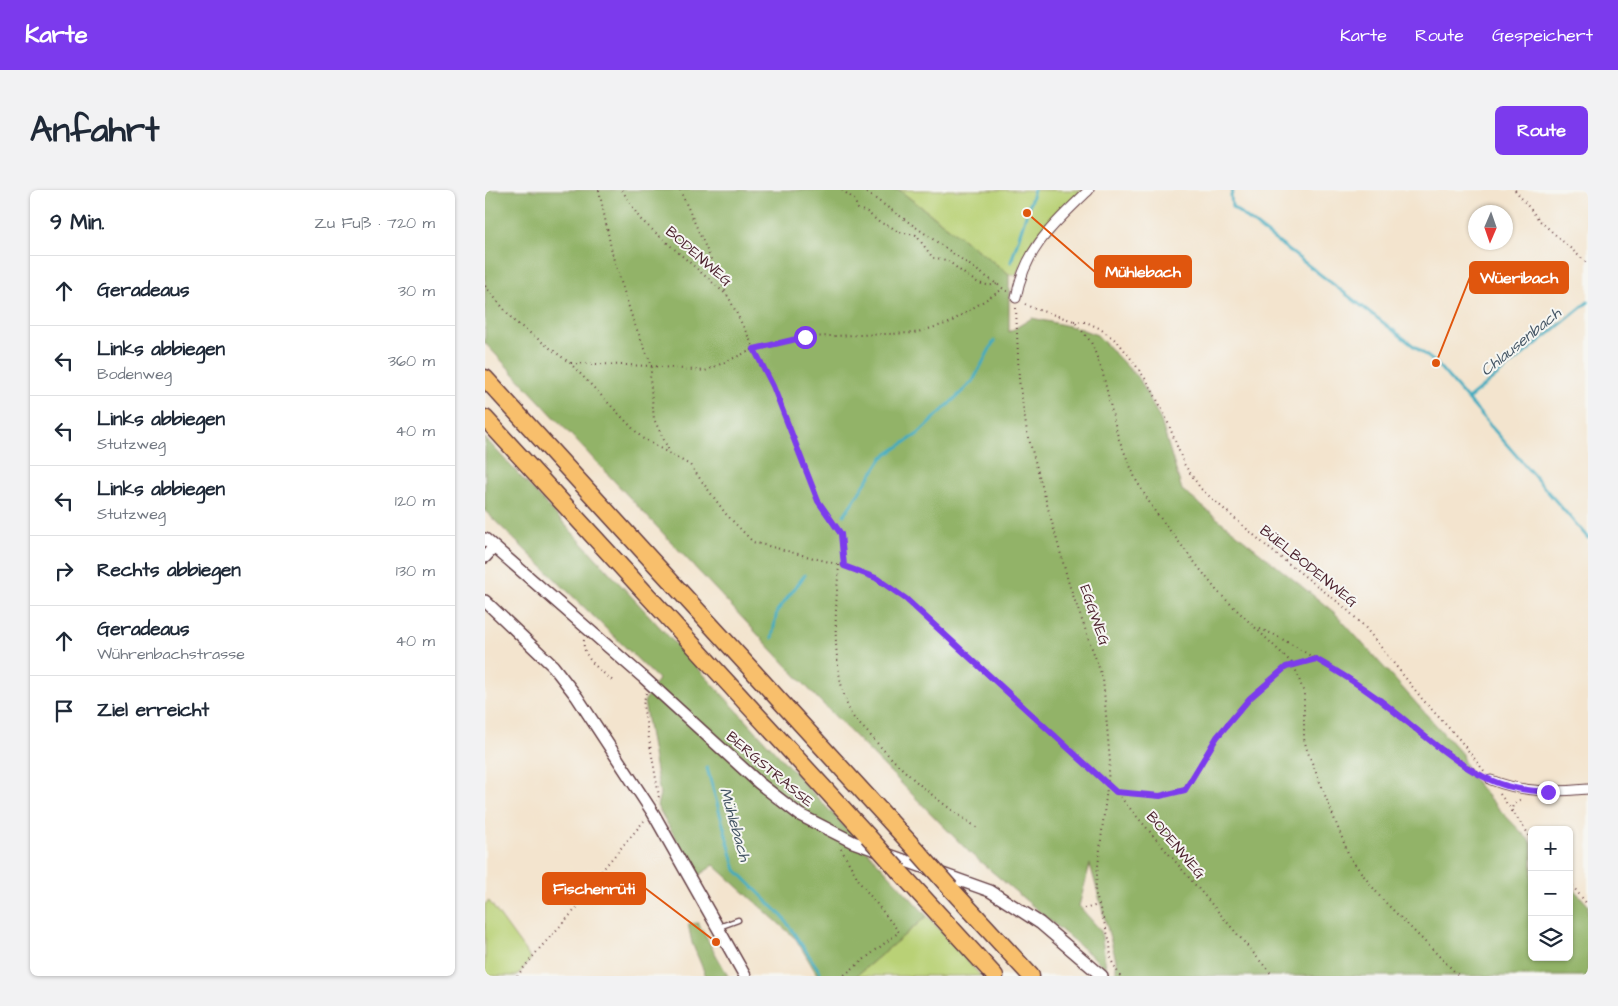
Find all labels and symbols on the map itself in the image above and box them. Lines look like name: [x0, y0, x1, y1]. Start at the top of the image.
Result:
north arrow: [1468, 205, 1513, 250]
street label: BODENWEG: [661, 222, 737, 292]
callout: Mühlebach: [1095, 256, 1191, 287]
text: Mühlebach: [1105, 261, 1182, 283]
callout: Wüeribach: [1470, 262, 1568, 293]
text: Wüeribach: [1479, 267, 1559, 289]
water label: Chlausenbach: [1476, 302, 1566, 381]
route start: [794, 326, 817, 349]
street label: BÜELBODENWEG: [1255, 520, 1363, 613]
street label: EGGWEG: [1074, 582, 1115, 649]
street label: BERGSTRASSE: [722, 727, 818, 812]
route end: [1537, 781, 1560, 804]
water label: Mühlebach: [714, 785, 756, 865]
street label: BODENWEG: [1141, 807, 1210, 884]
callout: Fischenrüti: [543, 873, 645, 904]
text: Fischenrüti: [553, 878, 636, 900]

